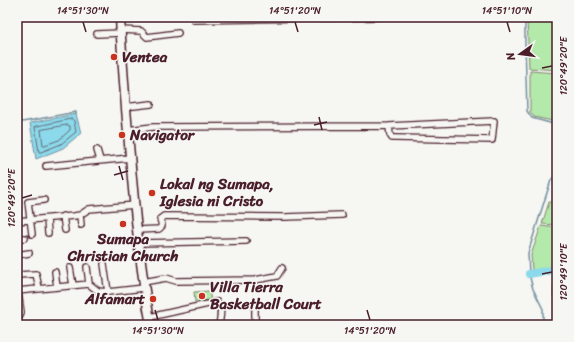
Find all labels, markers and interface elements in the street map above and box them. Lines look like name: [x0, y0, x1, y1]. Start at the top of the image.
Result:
text: 14°51'30"N: [57, 2, 109, 20]
text: 14°51'20"N: [269, 2, 321, 20]
text: 14°51'10"N: [482, 2, 532, 20]
north arrow: [500, 34, 540, 74]
text: 120°49'20"E: [555, 35, 573, 95]
place label: Ventea: [122, 44, 168, 70]
text: N: [501, 50, 521, 63]
marker: Ventea: [109, 52, 119, 62]
place label: Navigator: [129, 122, 196, 148]
marker: Navigator: [117, 130, 127, 140]
text: 120°49'20"E: [3, 167, 21, 227]
place label: Lokal ng Sumapa, Iglesia ni Cristo: [159, 171, 274, 214]
marker: Lokal ng Sumapa, Iglesia ni Cristo: [147, 188, 157, 198]
marker: Sumapa Christian Church: [118, 219, 128, 229]
place label: Sumapa Christian Church: [67, 226, 178, 269]
text: 120°49'10"E: [555, 242, 573, 301]
place label: Villa Tierra Basketball Court: [210, 274, 322, 317]
place label: Alfamart: [84, 286, 145, 312]
marker: Villa Tierra Basketball Court: [197, 291, 207, 301]
marker: Alfamart: [148, 294, 158, 304]
text: 14°51'30"N: [132, 322, 184, 340]
text: 14°51'20"N: [344, 322, 396, 340]

